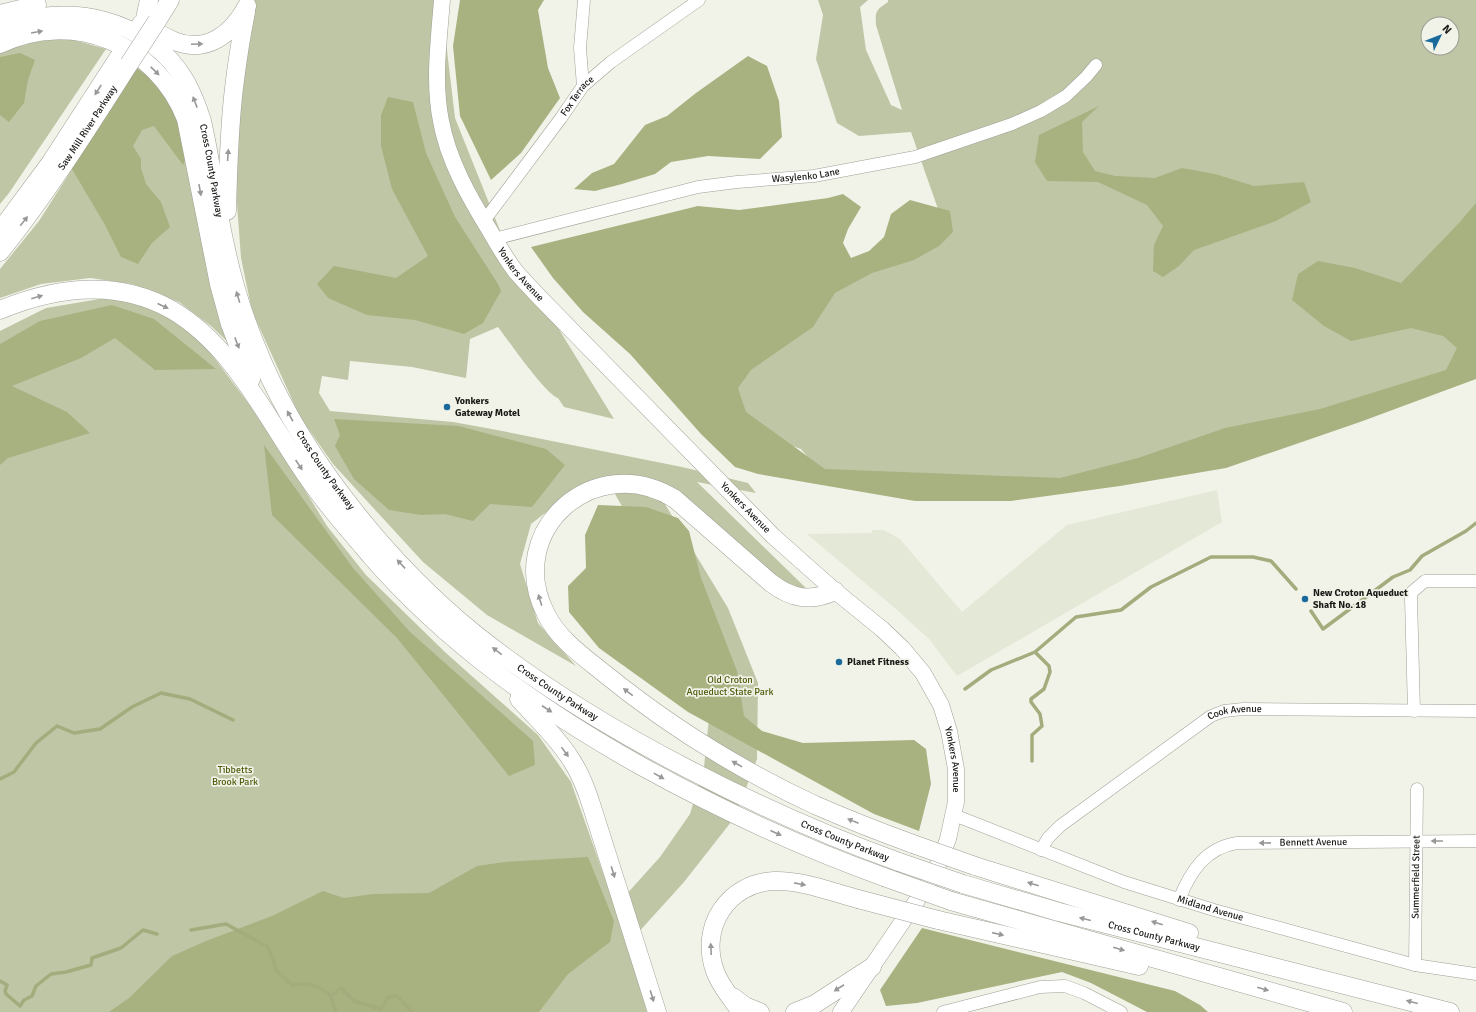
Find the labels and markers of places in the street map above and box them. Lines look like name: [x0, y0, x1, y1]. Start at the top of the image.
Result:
place label: Yonkers Gateway Motel: [454, 395, 520, 419]
marker: Yonkers Gateway Motel: [442, 402, 452, 412]
place label: New Croton Aqueduct Shaft No. 18: [1313, 587, 1408, 611]
marker: New Croton Aqueduct Shaft No. 18: [1300, 594, 1310, 604]
place label: Planet Fitness: [847, 656, 909, 668]
marker: Planet Fitness: [834, 657, 844, 667]

